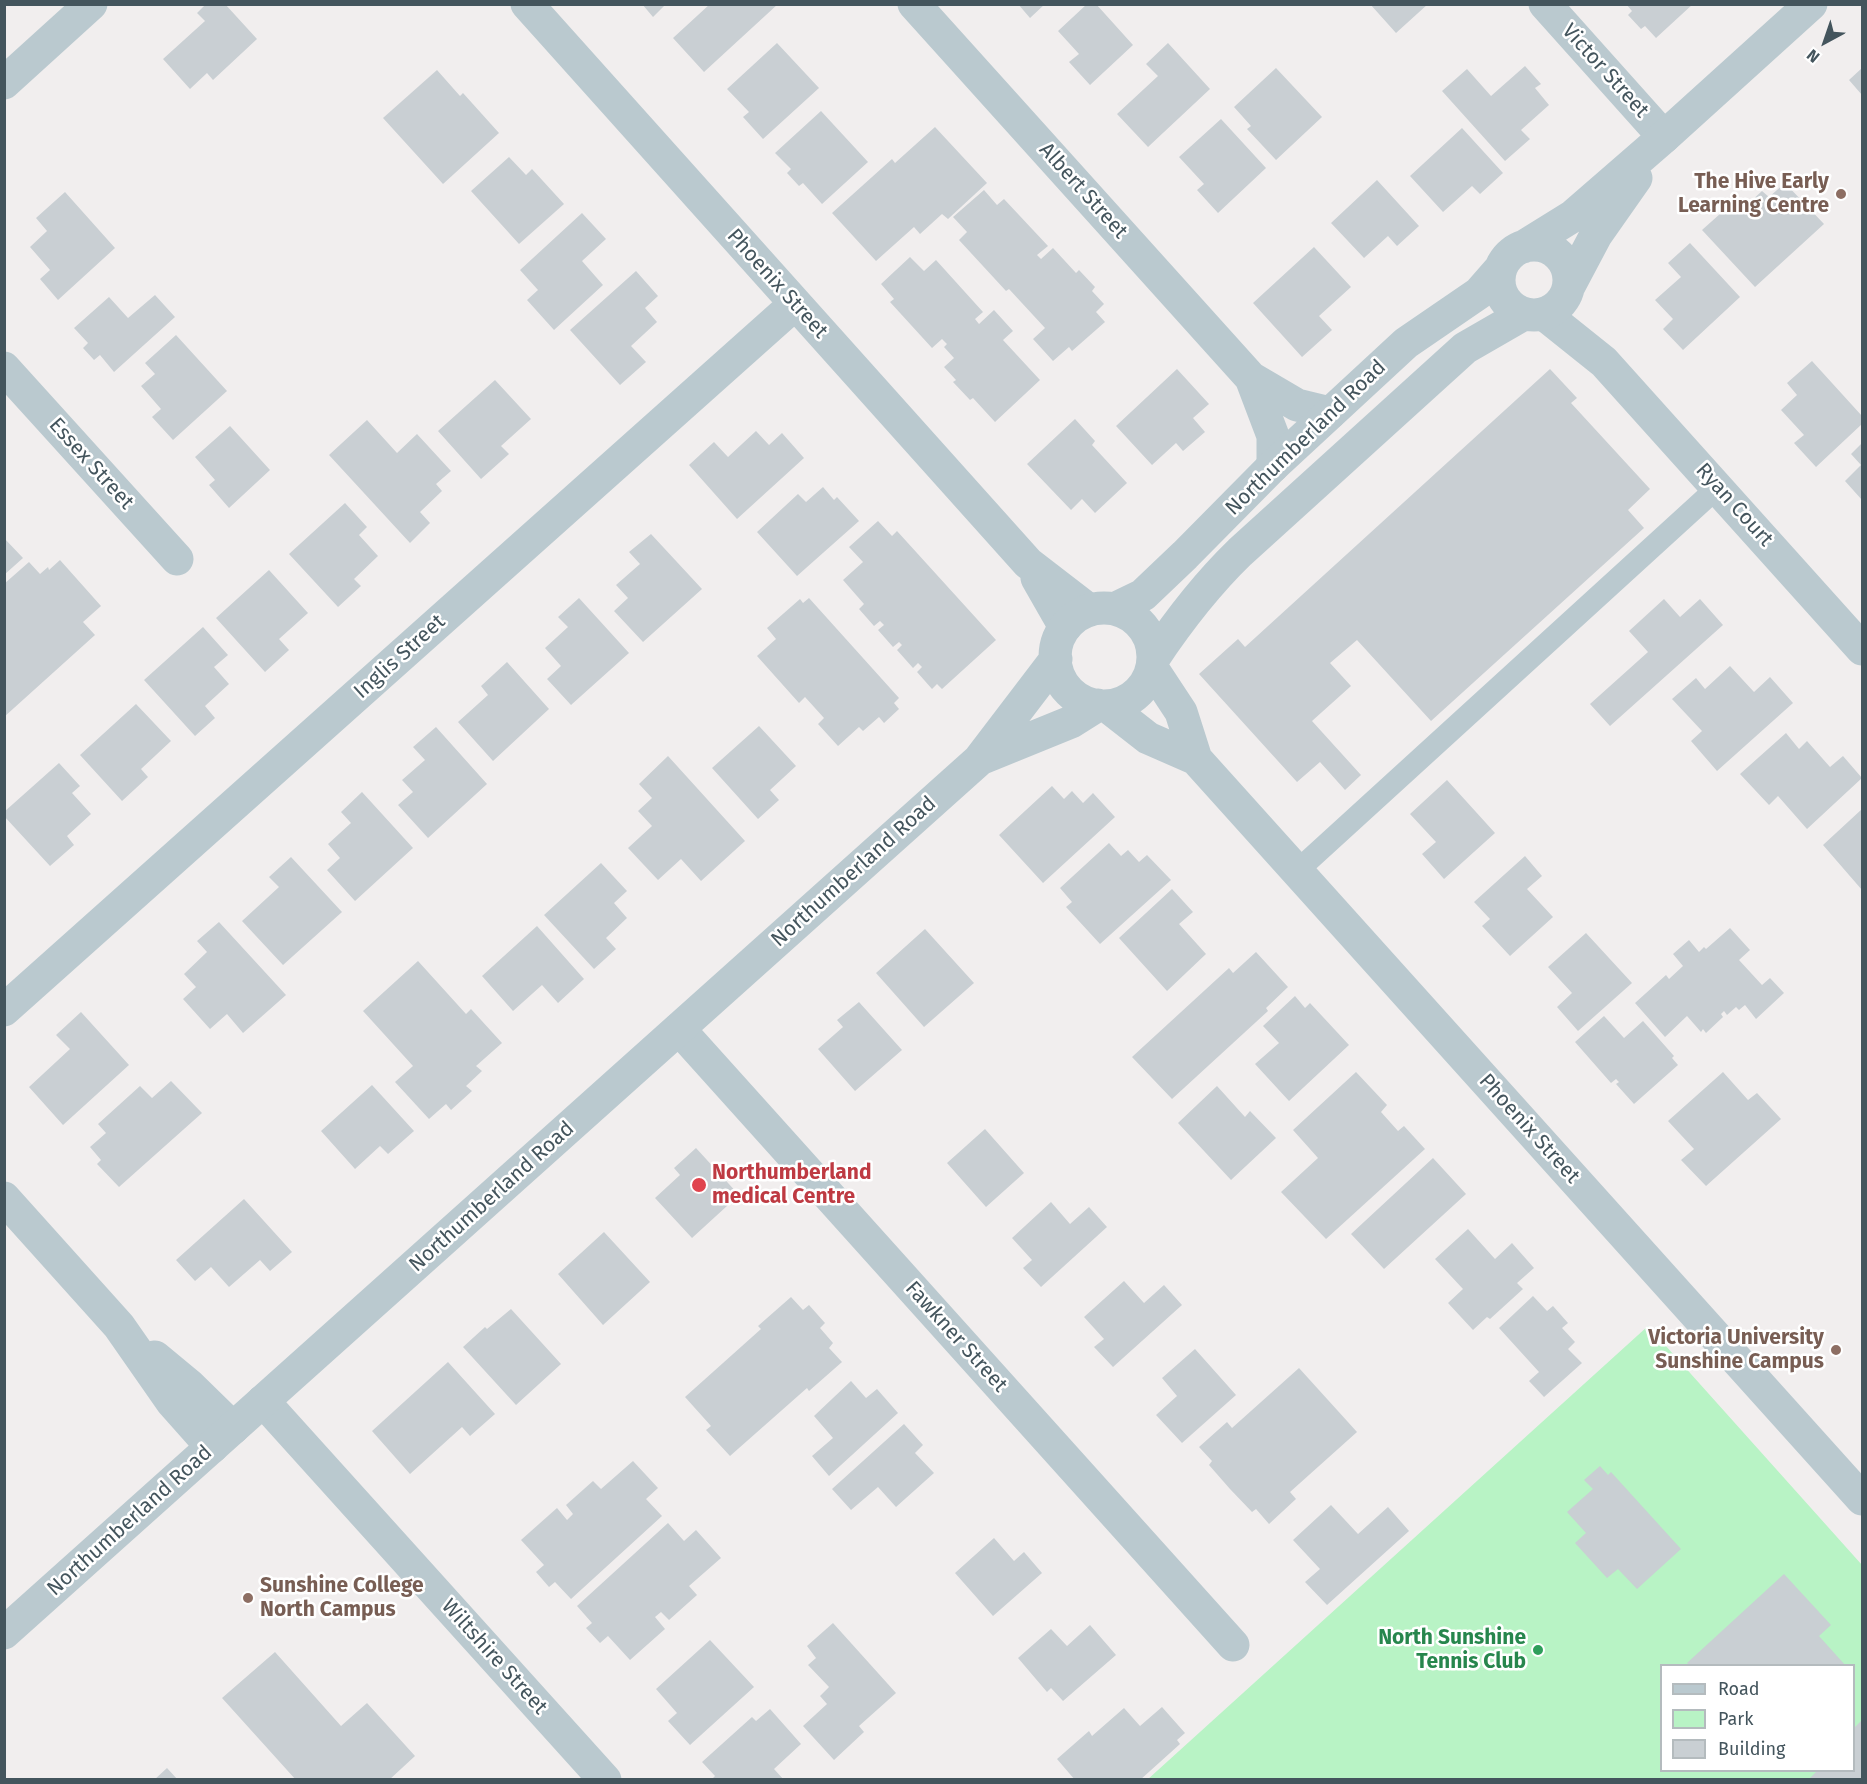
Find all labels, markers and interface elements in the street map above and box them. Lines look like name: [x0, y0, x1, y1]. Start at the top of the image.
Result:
north arrow: [1795, 12, 1855, 72]
street label: Victor Street: [1556, 19, 1654, 123]
text: N: [1803, 45, 1823, 67]
street label: Albert Street: [1033, 138, 1133, 244]
place label: The Hive Early Learning Centre: [1678, 169, 1829, 219]
marker: The Hive Early Learning Centre: [1834, 187, 1848, 201]
street label: Phoenix Street: [721, 224, 833, 344]
street label: Northumberland Road: [1221, 355, 1391, 521]
street label: Essex Street: [43, 413, 139, 515]
street label: Ryan Court: [1690, 458, 1778, 552]
street label: Inglis Street: [349, 610, 451, 704]
street label: Northumberland Road: [766, 791, 942, 953]
street label: Phoenix Street: [1473, 1069, 1585, 1189]
street label: Northumberland Road: [404, 1116, 580, 1278]
place label: Northumberland medical Centre: [712, 1160, 871, 1210]
marker: Northumberland medical Centre: [690, 1176, 708, 1194]
street label: Fawkner Street: [900, 1276, 1012, 1398]
place label: Victoria University Sunshine Campus: [1648, 1325, 1824, 1375]
marker: Victoria University Sunshine Campus: [1829, 1343, 1843, 1357]
street label: Northumberland Road: [42, 1440, 218, 1602]
place label: Sunshine College North Campus: [260, 1573, 424, 1623]
marker: Sunshine College North Campus: [241, 1591, 255, 1605]
street label: Wiltshire Street: [436, 1594, 552, 1720]
place label: North Sunshine Tennis Club: [1378, 1625, 1526, 1675]
marker: North Sunshine Tennis Club: [1531, 1643, 1545, 1657]
legend: [1660, 1664, 1855, 1772]
text: Road: [1718, 1678, 1760, 1700]
text: Park: [1718, 1708, 1753, 1730]
text: Building: [1718, 1738, 1785, 1760]

